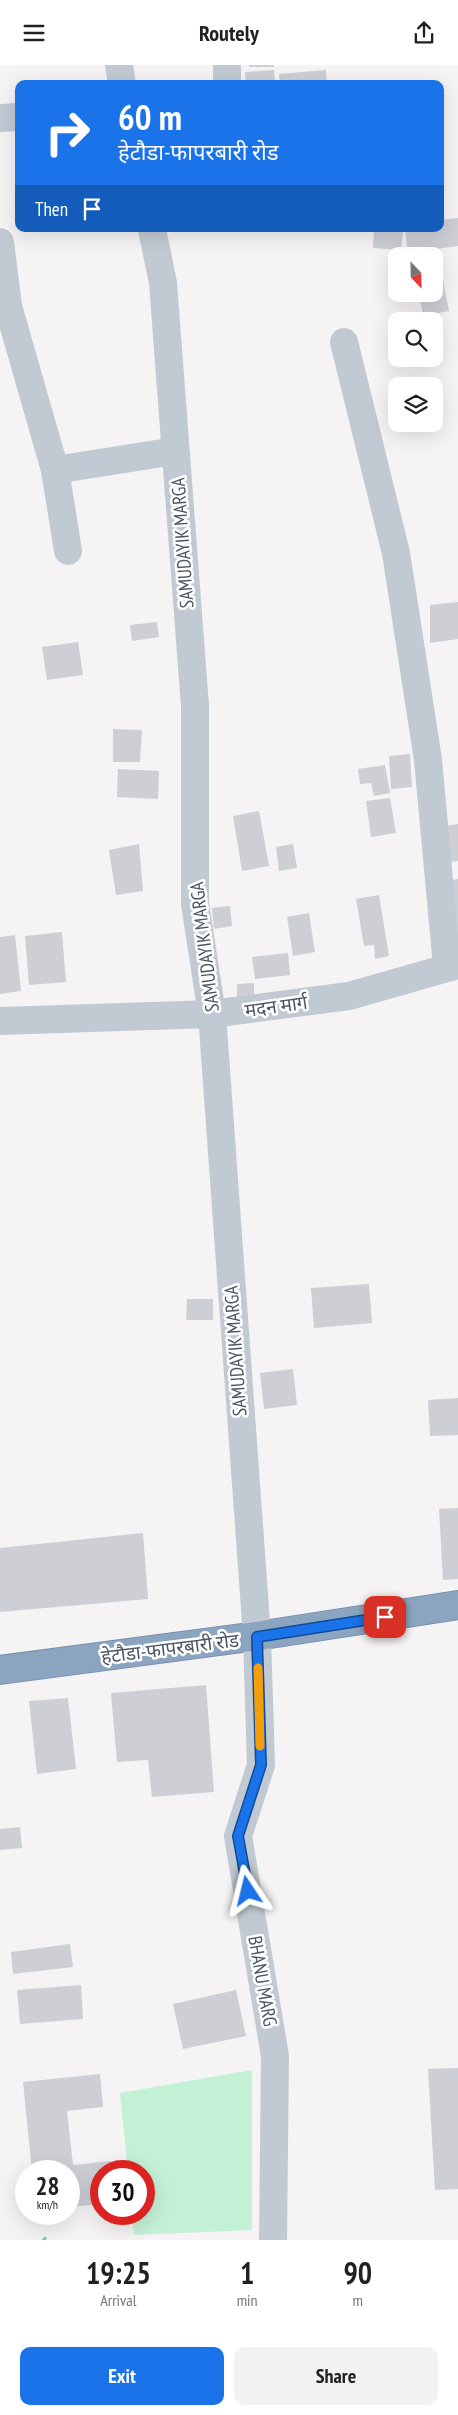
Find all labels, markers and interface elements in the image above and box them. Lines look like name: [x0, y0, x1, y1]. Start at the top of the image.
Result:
icon: menu: [20, 19, 48, 47]
text: Routely: [199, 19, 259, 47]
icon: share: [410, 19, 438, 47]
text: 60 m: [118, 94, 182, 140]
icon: right: [35, 100, 100, 165]
text: हेटौडा-फापरबारी रोड: [118, 138, 279, 166]
icon: arrive: [78, 195, 106, 223]
text: Then: [35, 197, 68, 221]
north arrow: [388, 247, 442, 303]
map controls: [388, 247, 443, 432]
button: search: [388, 312, 443, 367]
button: layers: [388, 377, 443, 432]
street label: SAMUDAYIK MARGA: [165, 477, 199, 609]
street label: SAMUDAYIK MARGA: [184, 881, 224, 1013]
street label: मदन मार्ग: [243, 990, 310, 1022]
street label: SAMUDAYIK MARGA: [218, 1285, 252, 1417]
pin: [364, 1596, 406, 1638]
icon: arrive: [371, 1603, 399, 1631]
street label: हेटौडा-फापरबारी रोड: [100, 1628, 241, 1668]
position arrow: [221, 1864, 273, 1916]
street label: BHANU MARG: [243, 1934, 283, 2028]
speed limit sign: 30: [90, 2160, 155, 2225]
text: 28: [36, 2170, 59, 2202]
text: km/h: [37, 2197, 58, 2212]
text: 19:25: [86, 2253, 151, 2292]
text: 1: [240, 2253, 254, 2292]
text: 90: [343, 2253, 372, 2292]
text: Arrival: [100, 2290, 136, 2310]
text: min: [237, 2290, 258, 2310]
text: m: [353, 2290, 363, 2310]
button: Exit: [20, 2347, 224, 2405]
button: Share: [234, 2347, 438, 2405]

